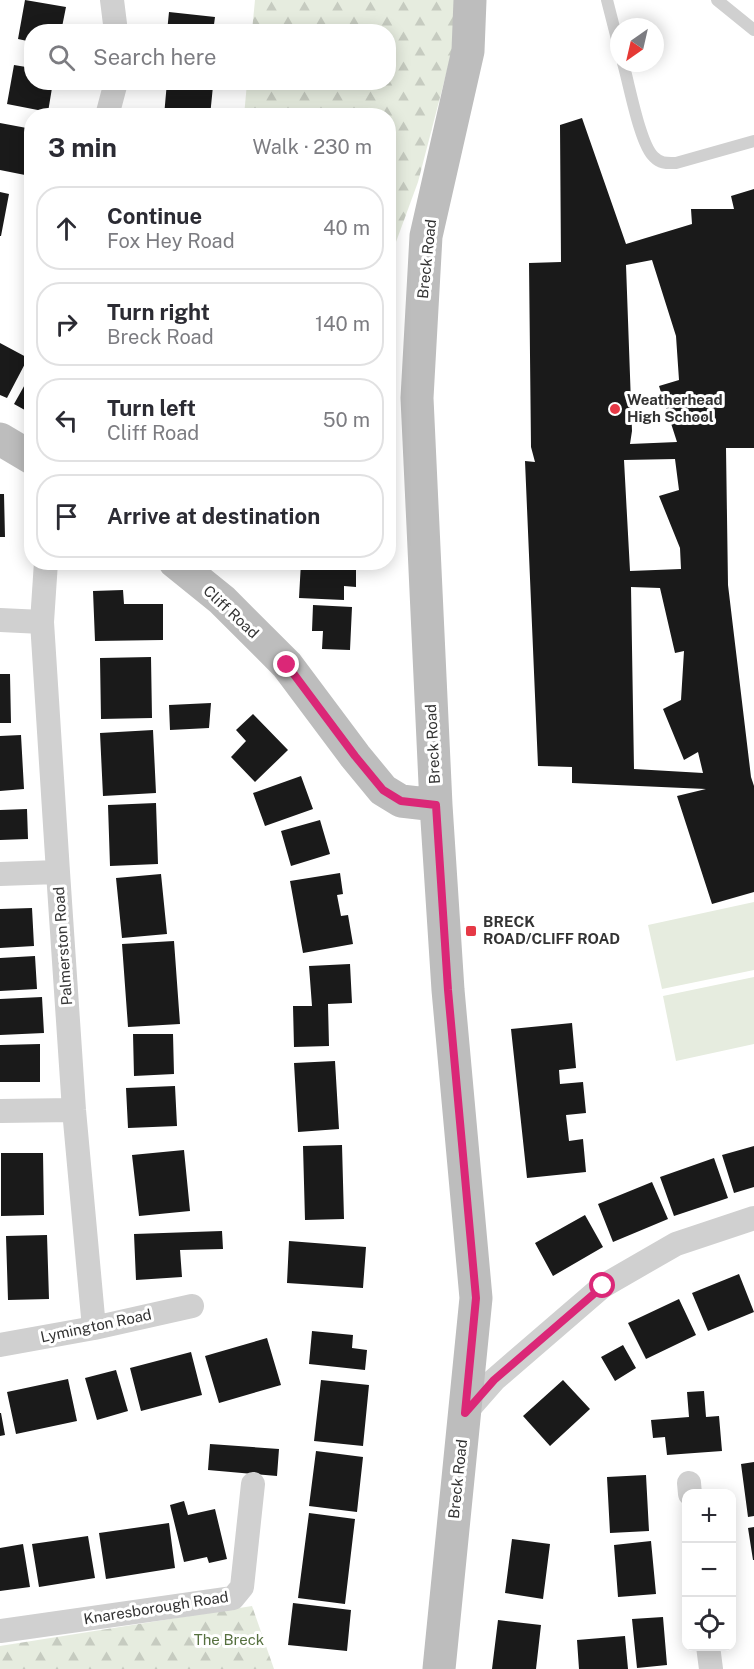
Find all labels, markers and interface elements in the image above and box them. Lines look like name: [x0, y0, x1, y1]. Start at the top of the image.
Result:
north arrow: [610, 18, 664, 72]
search box: [24, 24, 396, 90]
icon: search: [45, 41, 78, 74]
text: Search here: [93, 44, 217, 70]
text: 3 min: [48, 132, 117, 163]
text: Walk · 230 m: [253, 135, 372, 159]
text: Continue: [107, 203, 202, 229]
icon: ahead: [50, 212, 83, 245]
text: 40 m: [323, 216, 370, 240]
street label: Breck Road: [414, 218, 439, 300]
text: Fox Hey Road: [107, 229, 235, 253]
text: Turn right: [107, 299, 210, 325]
icon: right: [50, 308, 83, 341]
text: 140 m: [315, 312, 370, 336]
text: Breck Road: [107, 325, 214, 349]
place label: Weatherhead High School: [627, 391, 723, 425]
text: Turn left: [107, 395, 196, 421]
marker: Weatherhead High School: [608, 402, 622, 416]
icon: left: [50, 404, 83, 437]
text: 50 m: [323, 408, 370, 432]
text: Cliff Road: [107, 421, 199, 445]
icon: arrive: [50, 500, 83, 533]
text: Arrive at destination: [107, 503, 320, 529]
street label: Cliff Road: [200, 582, 262, 641]
route end: [273, 651, 299, 677]
street label: Breck Road: [422, 704, 443, 784]
street label: Palmerston Road: [50, 886, 75, 1006]
place label: BRECK ROAD/CLIFF ROAD: [483, 913, 620, 947]
marker: BRECK ROAD/CLIFF ROAD: [464, 924, 478, 938]
route start: [589, 1272, 615, 1298]
street label: Lymington Road: [39, 1305, 153, 1346]
street label: Breck Road: [445, 1438, 470, 1520]
map controls: [682, 1489, 736, 1651]
button: +: [682, 1489, 736, 1543]
button: −: [682, 1543, 736, 1597]
street label: Knaresborough Road: [82, 1588, 230, 1627]
button: locate: [682, 1597, 736, 1651]
park label: The Breck: [194, 1631, 264, 1648]

